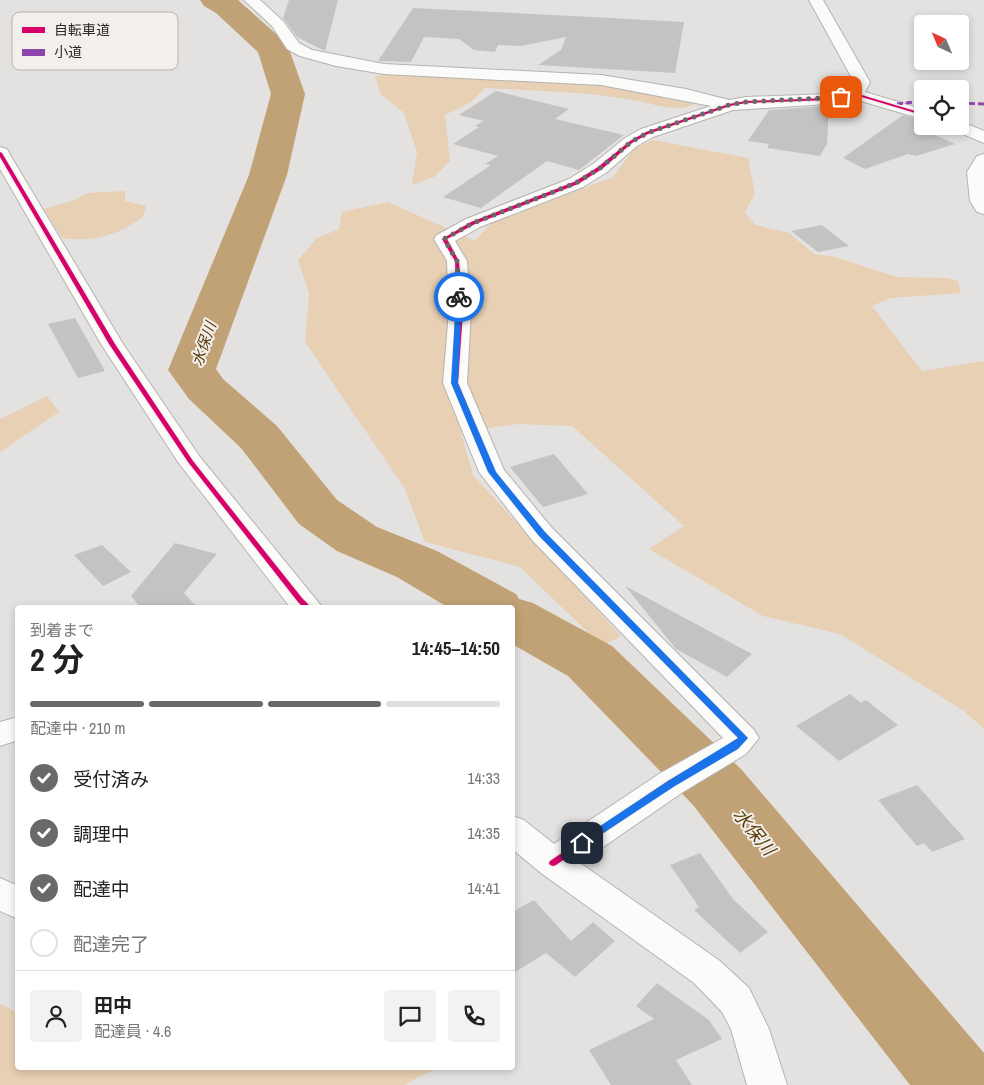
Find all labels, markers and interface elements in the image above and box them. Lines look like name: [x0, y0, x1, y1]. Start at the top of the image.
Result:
legend: [12, 12, 178, 70]
north arrow: [914, 15, 969, 70]
map controls: [914, 15, 969, 135]
text: 自転車道: [54, 21, 110, 39]
text: 小道: [54, 43, 82, 61]
pin: [820, 76, 862, 118]
button: locate: [914, 80, 969, 135]
icon: bag: [827, 83, 855, 111]
courier: [434, 272, 484, 322]
icon: bike: [445, 283, 473, 311]
water label: 水保川: [186, 317, 221, 369]
text: 到着まで: [30, 619, 94, 641]
text: 14:45–14:50: [412, 635, 500, 661]
text: 2 分: [30, 638, 84, 681]
text: 配達中 · 210 m: [30, 717, 125, 739]
icon: check: [30, 764, 58, 792]
text: 受付済み: [73, 766, 149, 792]
text: 14:33: [467, 767, 500, 789]
water label: 水保川: [728, 803, 782, 862]
icon: check: [30, 819, 58, 847]
text: 調理中: [73, 821, 130, 847]
text: 14:35: [467, 822, 500, 844]
pin: [561, 822, 603, 864]
icon: home: [568, 829, 596, 857]
icon: check: [30, 874, 58, 902]
text: 配達中: [73, 876, 130, 902]
text: 14:41: [467, 877, 500, 899]
text: 配達完了: [73, 931, 149, 957]
button: person: [30, 990, 82, 1042]
button: chat: [384, 990, 436, 1042]
button: phone: [448, 990, 500, 1042]
text: 田中: [94, 992, 132, 1018]
text: 配達員 · 4.6: [94, 1020, 171, 1042]

